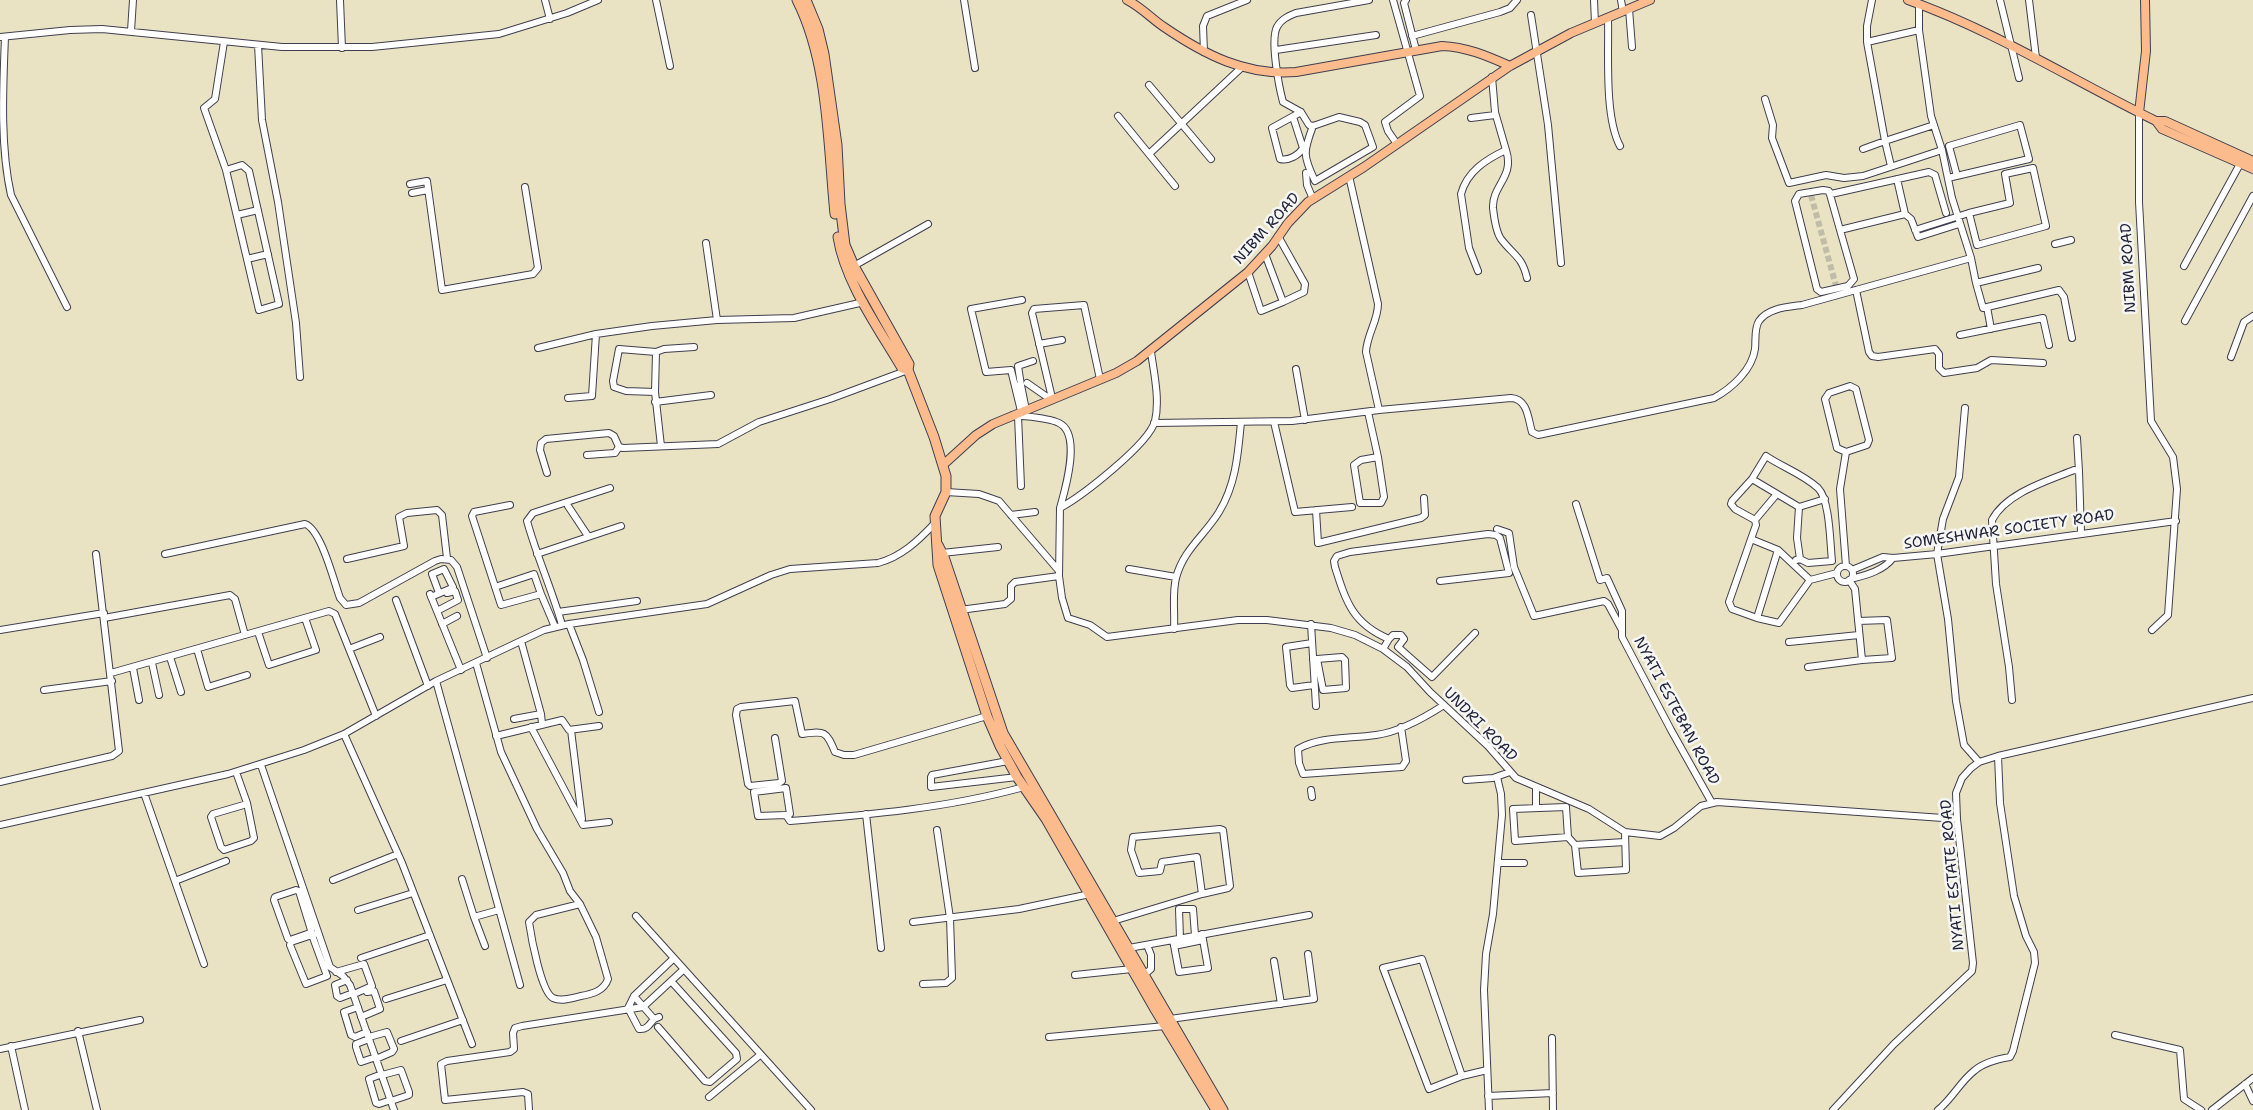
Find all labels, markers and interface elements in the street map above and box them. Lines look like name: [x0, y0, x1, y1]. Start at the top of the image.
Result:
street label: NIBM ROAD: [1230, 190, 1304, 268]
street label: NIBM ROAD: [2118, 223, 2140, 313]
street label: SOMESHWAR SOCIETY ROAD: [1903, 506, 2115, 554]
street label: NYATI ESTEBAN ROAD: [1629, 634, 1723, 788]
street label: UNDRI ROAD: [1439, 684, 1521, 766]
street label: NYATI ESTATE ROAD: [1937, 799, 1969, 951]

